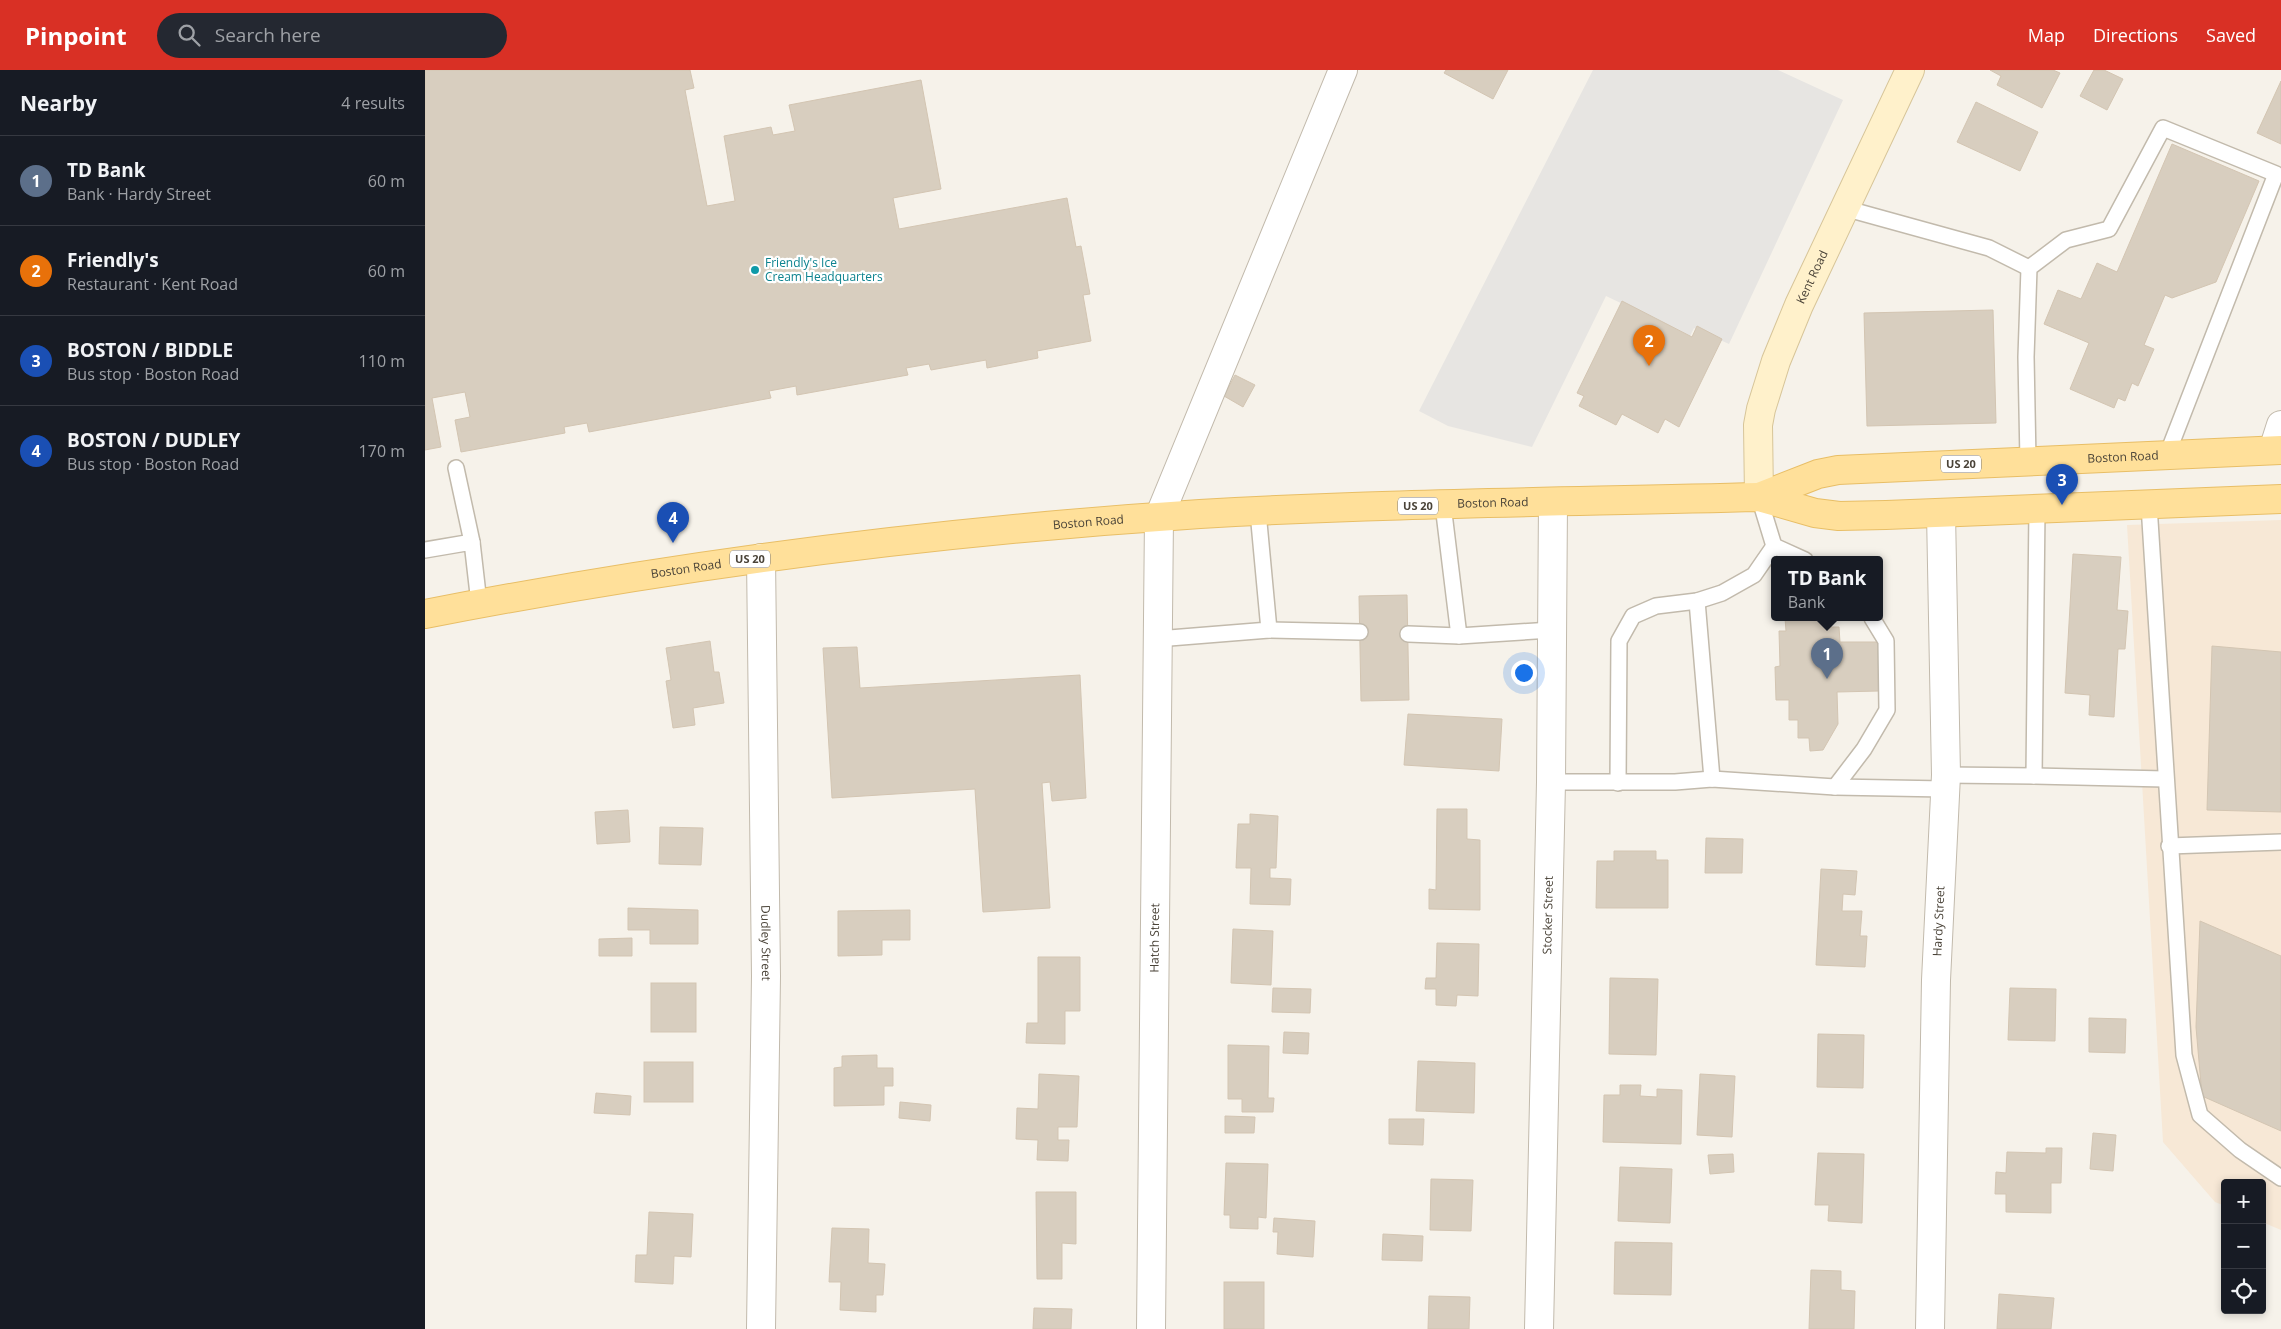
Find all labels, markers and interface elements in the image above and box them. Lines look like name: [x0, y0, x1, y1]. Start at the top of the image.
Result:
search box: [157, 13, 507, 58]
text: Pinpoint: [25, 19, 127, 52]
icon: search: [175, 21, 203, 49]
text: Search here: [215, 22, 321, 48]
text: Map: [2028, 23, 2065, 47]
text: Directions: [2093, 23, 2178, 47]
text: Saved: [2206, 23, 2256, 47]
text: Nearby: [20, 89, 97, 117]
text: 4 results: [341, 92, 405, 114]
text: TD Bank: [67, 157, 146, 183]
text: 1: [31, 170, 41, 192]
text: 60 m: [368, 170, 405, 192]
text: Bank · Hardy Street: [67, 183, 211, 205]
text: Friendly's: [67, 247, 159, 273]
street label: Kent Road: [1792, 247, 1832, 306]
place label: Friendly's Ice Cream Headquarters: [765, 254, 883, 285]
text: 2: [31, 260, 41, 282]
text: 60 m: [368, 260, 405, 282]
marker: Friendly's Ice Cream Headquarters: [749, 264, 761, 276]
text: Restaurant · Kent Road: [67, 273, 238, 295]
pin: 2: [1633, 325, 1665, 366]
text: BOSTON / BIDDLE: [67, 337, 233, 363]
text: 3: [31, 350, 41, 372]
text: 110 m: [359, 350, 405, 372]
text: Bus stop · Boston Road: [67, 363, 239, 385]
text: BOSTON / DUDLEY: [67, 427, 240, 453]
text: 4: [31, 440, 41, 462]
text: 170 m: [359, 440, 405, 462]
street label: Boston Road: [2087, 447, 2159, 467]
text: Bus stop · Boston Road: [67, 453, 239, 475]
road number: US 20: [1941, 456, 1981, 472]
pin: 3: [2046, 464, 2078, 505]
street label: Boston Road: [1457, 493, 1529, 512]
road number: US 20: [1398, 498, 1438, 514]
pin: 4: [657, 502, 689, 543]
street label: Boston Road: [1052, 510, 1125, 533]
road number: US 20: [730, 550, 770, 568]
street label: Boston Road: [649, 555, 723, 582]
popup: [1771, 556, 1883, 621]
text: TD Bank: [1788, 565, 1866, 591]
text: Bank: [1788, 591, 1825, 613]
pin: 1: [1811, 638, 1843, 679]
your location: [1511, 660, 1537, 686]
street label: Stocker Street: [1538, 876, 1557, 955]
street label: Hardy Street: [1928, 885, 1949, 957]
street label: Hatch Street: [1146, 903, 1163, 973]
street label: Dudley Street: [757, 905, 775, 981]
map controls: [2221, 1179, 2266, 1314]
button: +: [2221, 1179, 2266, 1224]
button: −: [2221, 1224, 2266, 1269]
button: locate: [2221, 1269, 2266, 1314]

